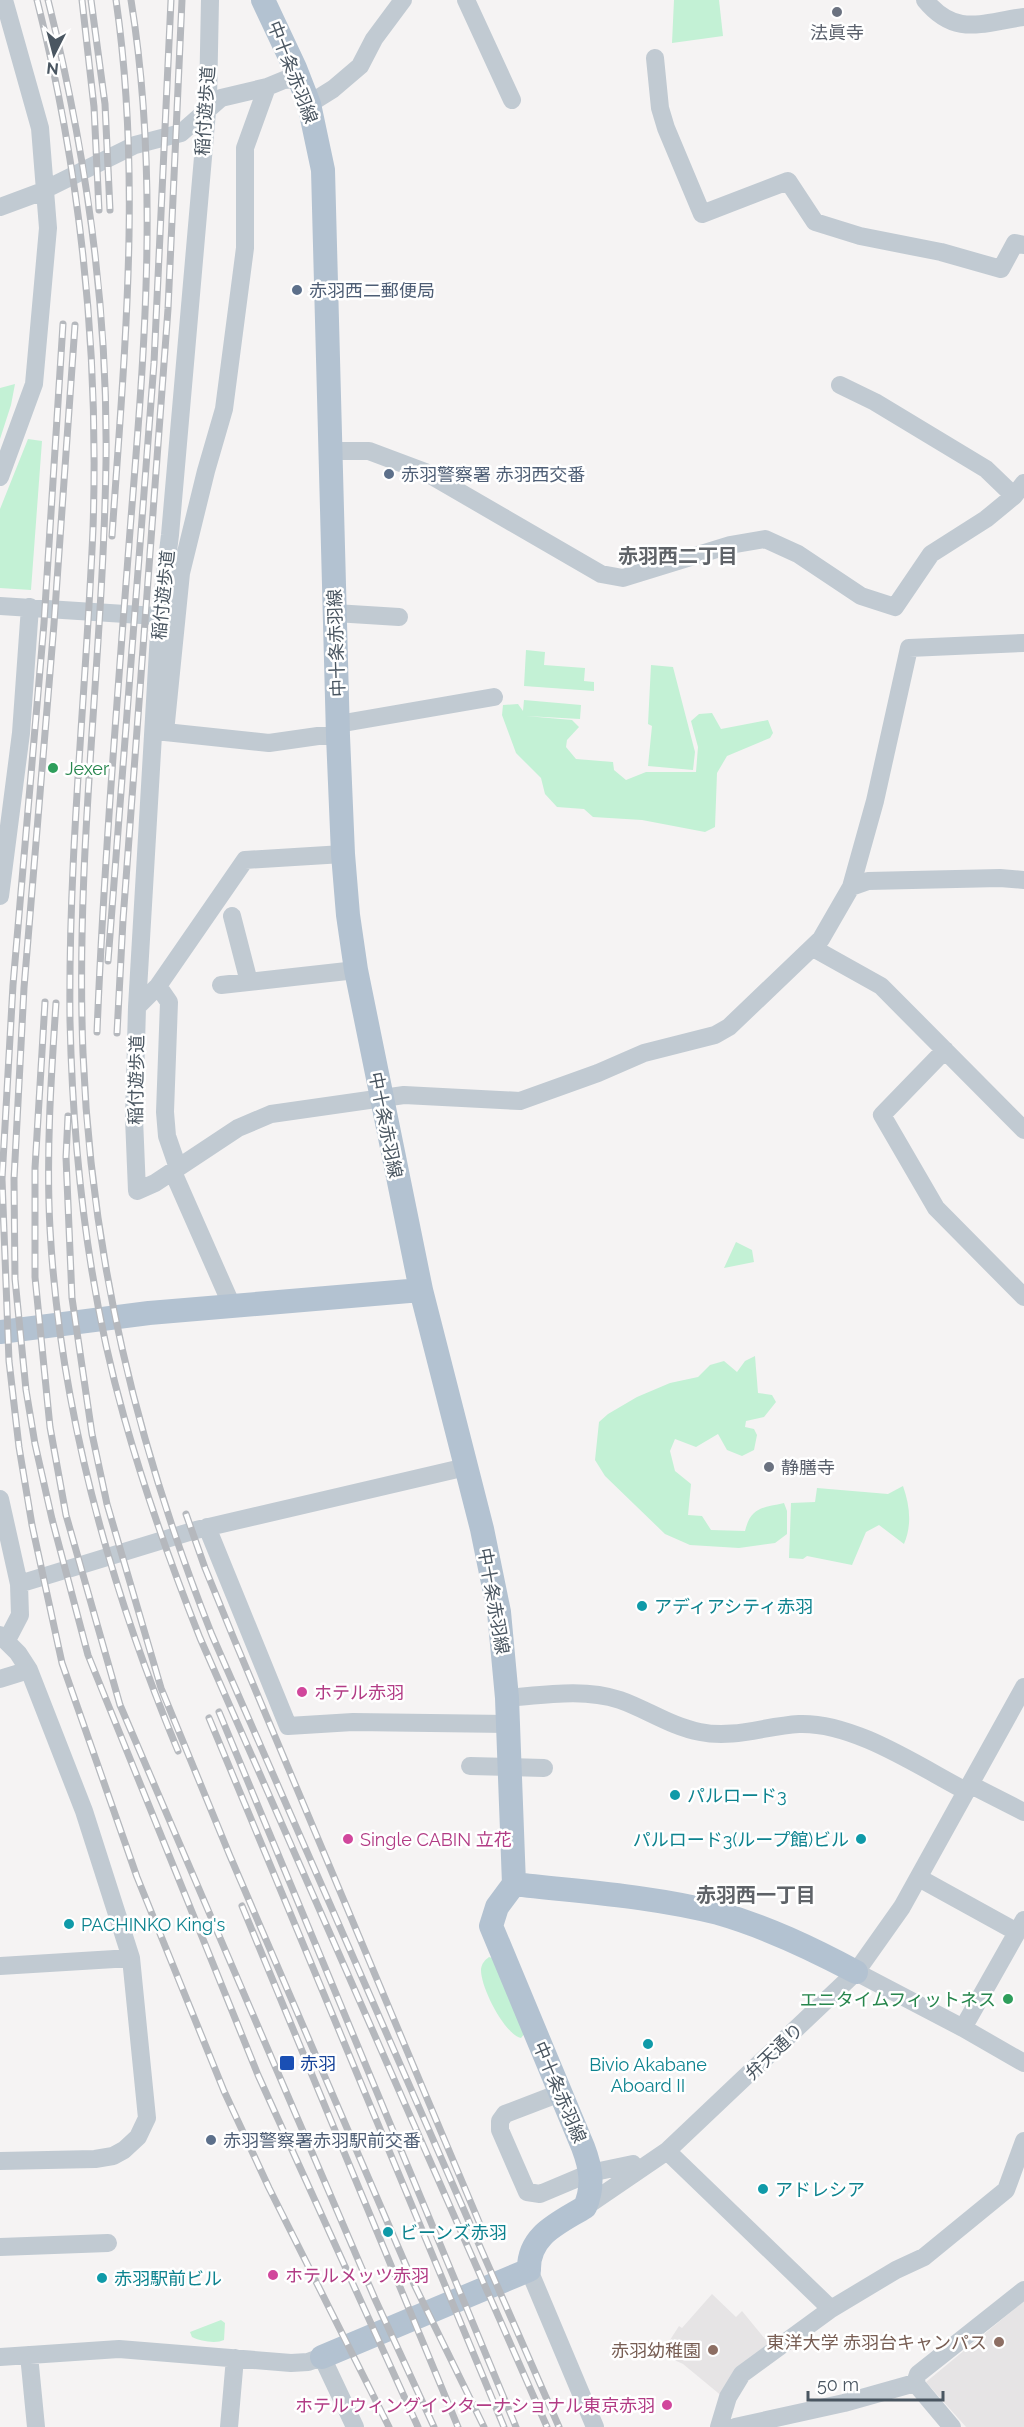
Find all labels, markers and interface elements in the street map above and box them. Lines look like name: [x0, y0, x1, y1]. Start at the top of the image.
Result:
marker: 法眞寺: [830, 5, 844, 19]
street label: 中十条赤羽線: [264, 18, 322, 126]
place label: 法眞寺: [810, 22, 864, 43]
north arrow: [24, 24, 84, 84]
text: N: [45, 58, 60, 79]
street label: 稲付遊歩道: [191, 65, 219, 157]
place label: 赤羽西二郵便局: [309, 280, 435, 301]
marker: 赤羽西二郵便局: [290, 283, 304, 297]
place label: 赤羽警察署 赤羽西交番: [401, 464, 586, 485]
marker: 赤羽警察署 赤羽西交番: [382, 467, 396, 481]
district label: 赤羽西二丁目: [618, 544, 738, 568]
street label: 稲付遊歩道: [148, 549, 178, 641]
street label: 中十条赤羽線: [324, 589, 348, 697]
place label: Jexer: [65, 758, 110, 779]
marker: Jexer: [46, 761, 60, 775]
street label: 稲付遊歩道: [125, 1035, 147, 1125]
street label: 中十条赤羽線: [365, 1070, 407, 1180]
place label: 静膳寺: [781, 1457, 835, 1478]
marker: 静膳寺: [762, 1460, 776, 1474]
street label: 中十条赤羽線: [474, 1546, 514, 1656]
place label: アディアシティ赤羽: [654, 1596, 813, 1617]
marker: アディアシティ赤羽: [635, 1599, 649, 1613]
place label: ホテル赤羽: [314, 1682, 404, 1703]
marker: ホテル赤羽: [295, 1685, 309, 1699]
place label: パルロード3: [687, 1785, 787, 1806]
marker: パルロード3: [668, 1788, 682, 1802]
place label: Single CABIN 立花: [360, 1829, 512, 1850]
place label: パルロード3(ループ館)ビル: [633, 1829, 849, 1850]
marker: Single CABIN 立花: [341, 1832, 355, 1846]
marker: パルロード3(ループ館)ビル: [854, 1832, 868, 1846]
district label: 赤羽西一丁目: [696, 1883, 816, 1907]
place label: PACHINKO King's: [81, 1914, 225, 1935]
marker: PACHINKO King's: [62, 1917, 76, 1931]
place label: エニタイムフィットネス: [800, 1989, 996, 2010]
marker: エニタイムフィットネス: [1001, 1992, 1015, 2006]
street label: 弁天通り: [741, 2018, 807, 2084]
marker: Bivio Akabane Aboard II: [641, 2037, 655, 2051]
street label: 中十条赤羽線: [529, 2038, 591, 2146]
place label: 赤羽: [300, 2053, 336, 2074]
marker: 赤羽: [278, 2054, 296, 2072]
place label: Bivio Akabane Aboard II: [589, 2054, 707, 2096]
place label: 赤羽警察署赤羽駅前交番: [223, 2130, 421, 2151]
marker: 赤羽警察署赤羽駅前交番: [204, 2133, 218, 2147]
place label: アドレシア: [775, 2179, 865, 2200]
marker: アドレシア: [756, 2182, 770, 2196]
place label: ビーンズ赤羽: [400, 2222, 507, 2243]
marker: ビーンズ赤羽: [381, 2225, 395, 2239]
place label: ホテルメッツ赤羽: [285, 2265, 429, 2286]
place label: 赤羽駅前ビル: [114, 2268, 222, 2289]
marker: ホテルメッツ赤羽: [266, 2268, 280, 2282]
marker: 赤羽駅前ビル: [95, 2271, 109, 2285]
place label: 東洋大学 赤羽台キャンパス: [766, 2332, 987, 2353]
marker: 東洋大学 赤羽台キャンパス: [992, 2335, 1006, 2349]
place label: 赤羽幼稚園: [611, 2340, 701, 2361]
marker: 赤羽幼稚園: [706, 2343, 720, 2357]
scale bar: [808, 2364, 943, 2402]
text: 50 m: [817, 2374, 859, 2395]
place label: ホテルウィングインターナショナル東京赤羽: [295, 2395, 655, 2416]
marker: ホテルウィングインターナショナル東京赤羽: [660, 2398, 674, 2412]

